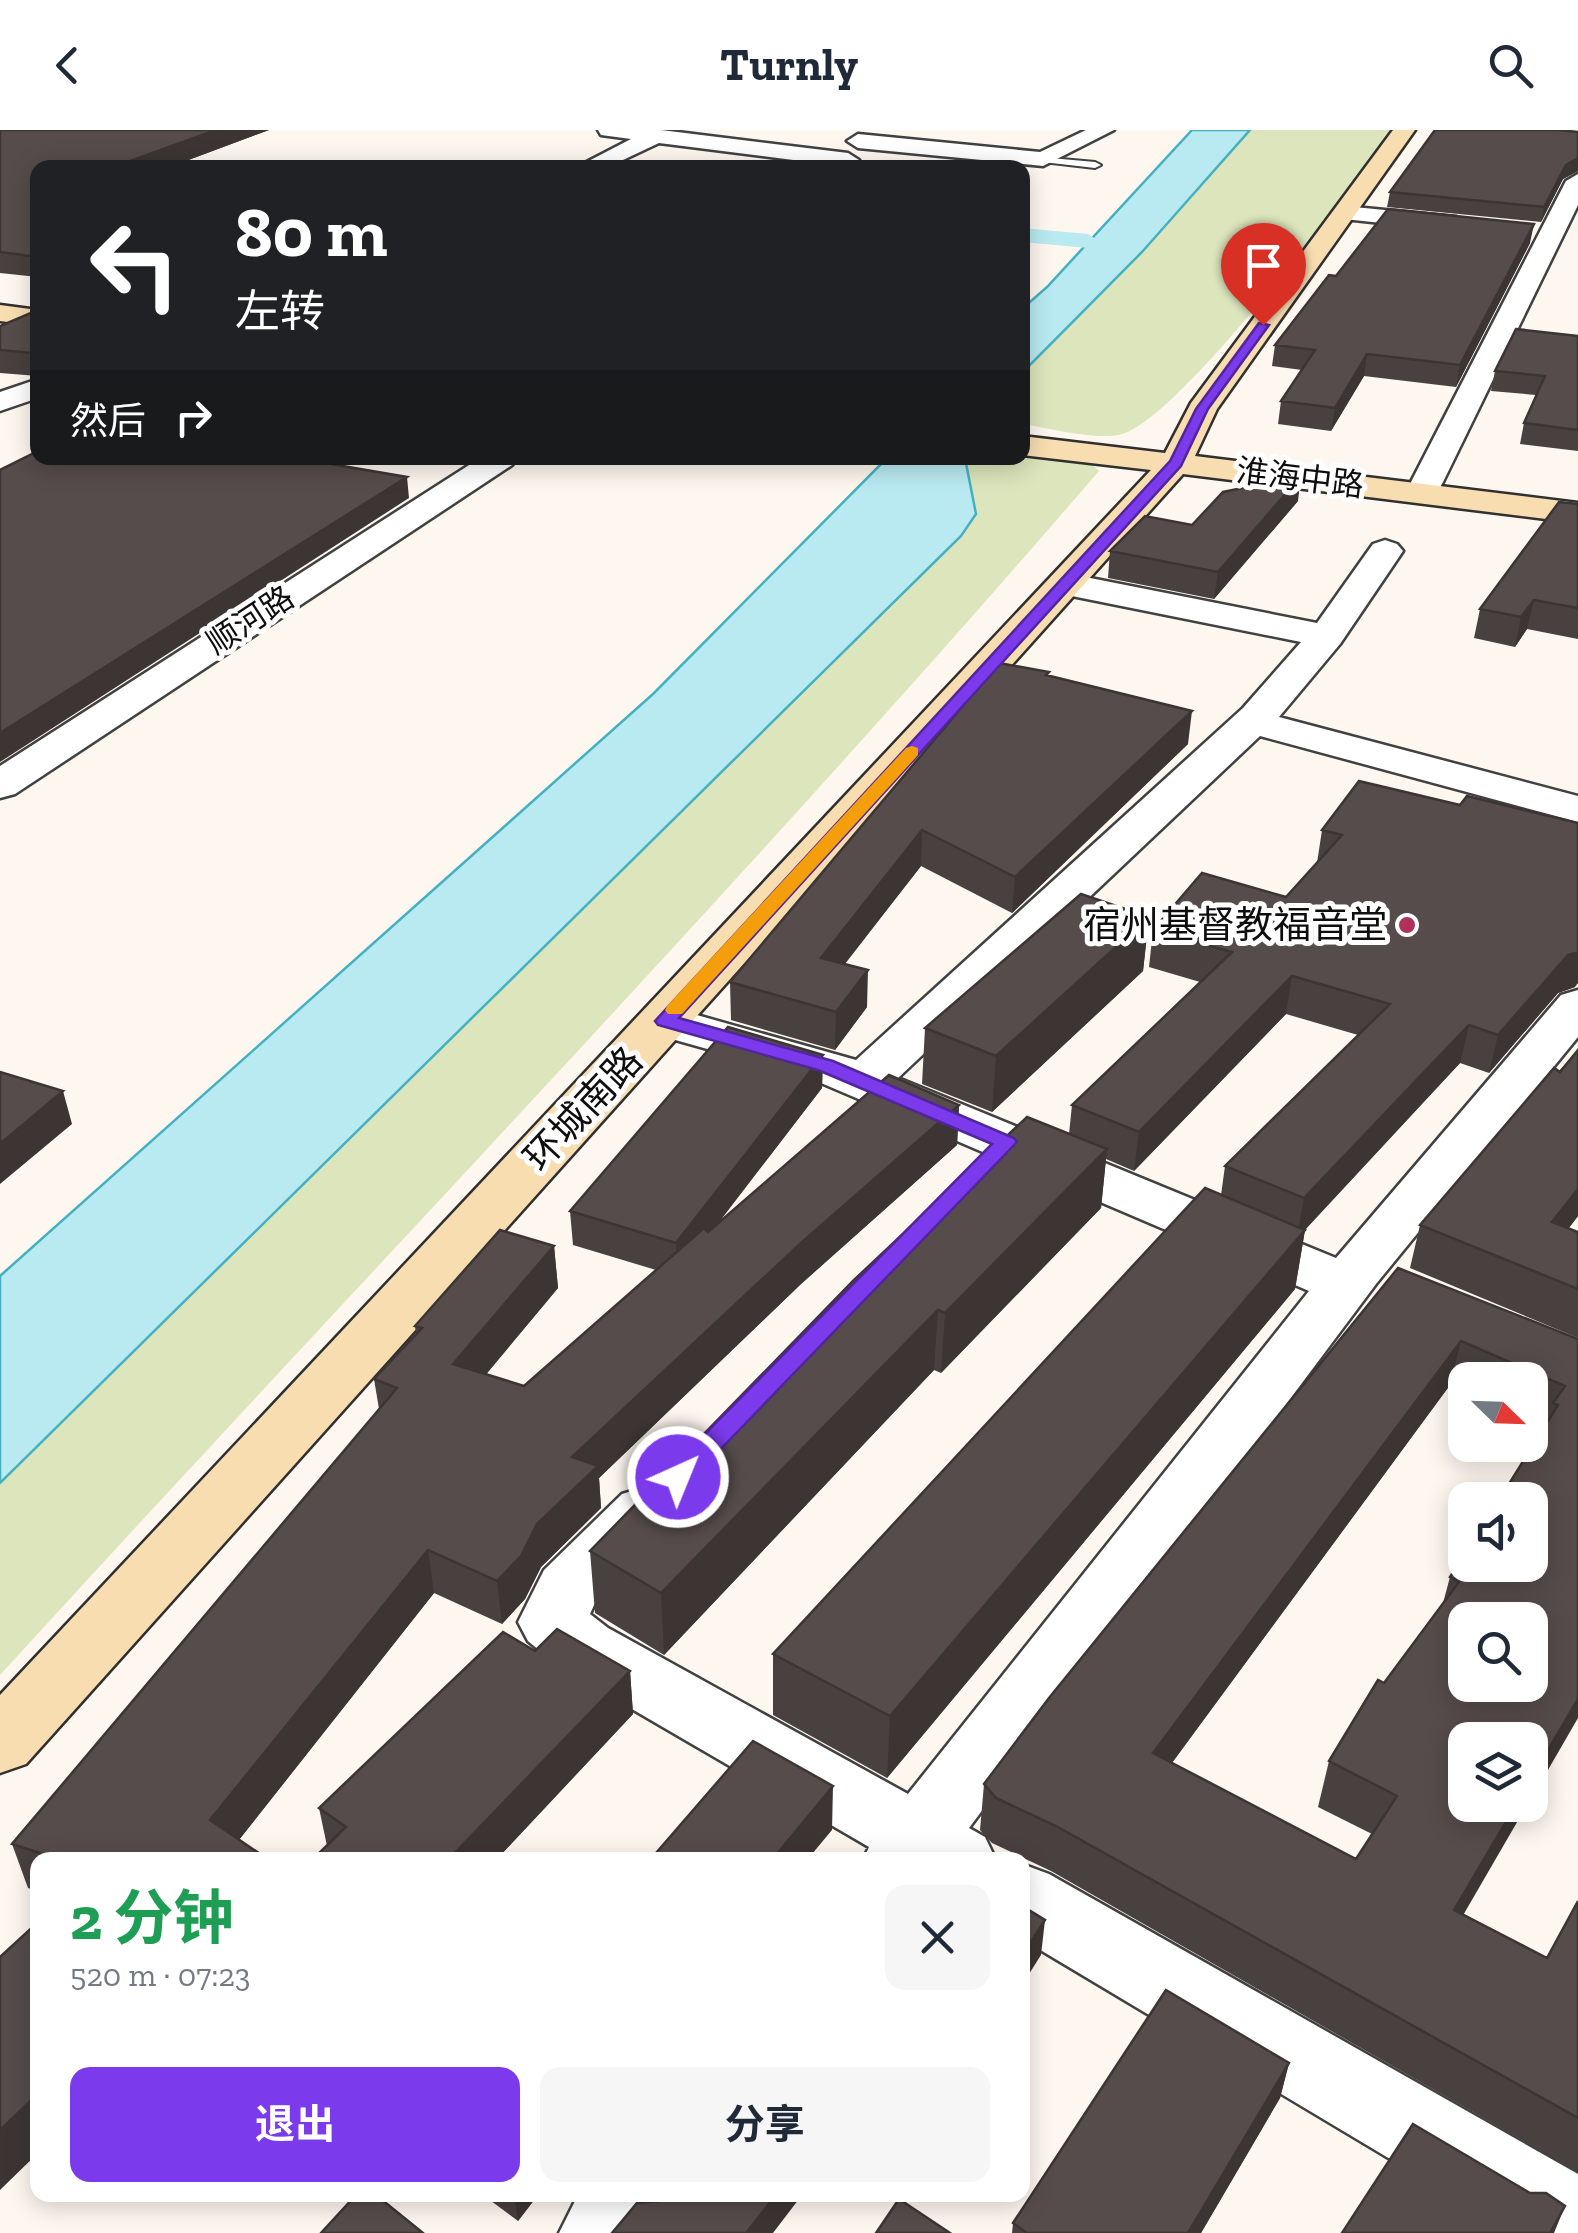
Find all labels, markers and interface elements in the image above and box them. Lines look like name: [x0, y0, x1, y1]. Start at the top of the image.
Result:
icon: back: [40, 38, 95, 93]
text: Turnly: [720, 38, 858, 92]
icon: search: [1483, 38, 1538, 93]
text: 80 m: [235, 190, 387, 274]
icon: left: [70, 200, 200, 330]
pin: [1221, 223, 1306, 326]
icon: arrive: [1236, 238, 1291, 293]
text: 左转: [235, 285, 325, 339]
icon: right: [166, 390, 221, 445]
text: 然后: [70, 398, 146, 444]
street label: 淮海中路: [1234, 451, 1366, 505]
street label: 顺河路: [199, 578, 301, 662]
place label: 宿州基督教福音堂: [1083, 902, 1387, 948]
marker: 宿州基督教福音堂: [1396, 914, 1418, 936]
street label: 环城南路: [514, 1038, 652, 1180]
north arrow: [1448, 1362, 1548, 1462]
map controls: [1448, 1362, 1548, 1822]
position arrow: [626, 1425, 730, 1529]
button: sound: [1448, 1482, 1548, 1582]
button: search: [1448, 1602, 1548, 1702]
button: layers: [1448, 1722, 1548, 1822]
text: 2 分钟: [70, 1882, 233, 1954]
button: close: [885, 1885, 990, 1990]
text: 520 m · 07:23: [70, 1956, 251, 1994]
button: 退出: [70, 2067, 520, 2182]
button: 分享: [540, 2067, 990, 2182]

